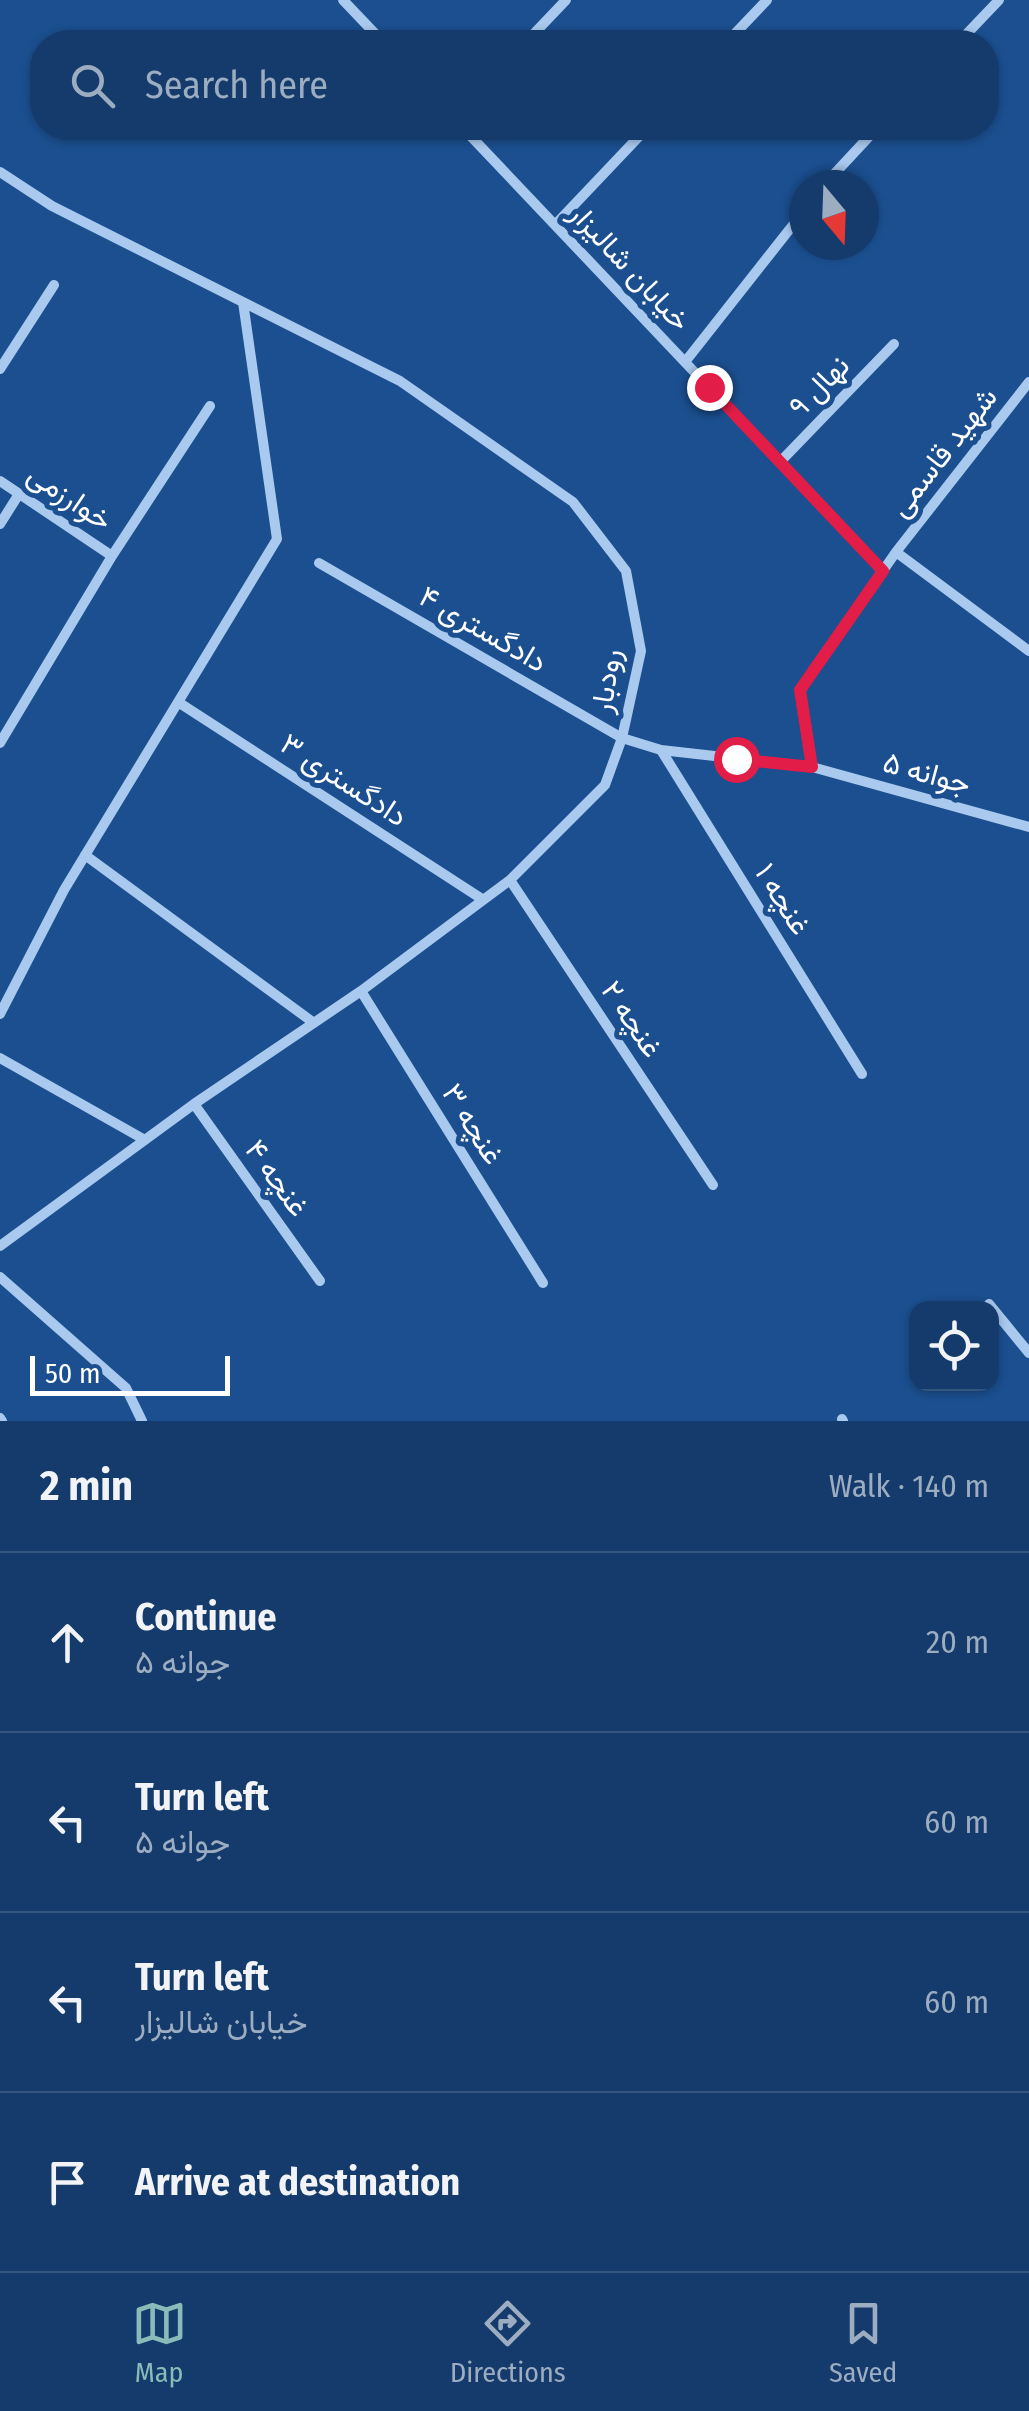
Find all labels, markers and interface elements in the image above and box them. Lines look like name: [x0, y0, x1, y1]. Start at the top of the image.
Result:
search box: [30, 30, 999, 140]
icon: search: [65, 58, 120, 113]
text: Search here: [145, 62, 328, 108]
north arrow: [789, 170, 879, 260]
street label: خیابان شالیزار: [561, 195, 698, 338]
street label: نهال ۹: [781, 348, 857, 424]
route end: [687, 365, 733, 411]
street label: شهید قاسمی: [881, 380, 1005, 524]
street label: خوارزمی: [21, 456, 119, 538]
street label: دادگستری ۴: [413, 578, 553, 680]
street label: رودبار: [583, 646, 629, 717]
street label: دادگستری ۳: [274, 726, 414, 834]
route start: [714, 737, 760, 783]
street label: جوانه ۵: [879, 744, 975, 802]
street label: غنچه ۱: [746, 857, 819, 942]
street label: غنچه ۲: [592, 974, 671, 1065]
street label: غنچه ۳: [433, 1077, 512, 1172]
street label: غنچه ۴: [236, 1133, 317, 1225]
map controls: [909, 1301, 999, 1391]
button: locate: [909, 1301, 999, 1391]
scale bar: [30, 1351, 230, 1396]
text: 50 m: [45, 1357, 101, 1390]
text: 2 min: [40, 1461, 133, 1511]
text: Walk · 140 m: [829, 1467, 989, 1505]
text: Continue: [135, 1594, 276, 1640]
icon: ahead: [40, 1615, 95, 1670]
text: 20 m: [926, 1623, 989, 1661]
text: جوانه ۵: [135, 1643, 230, 1681]
text: Turn left: [135, 1774, 269, 1820]
icon: left: [40, 1795, 95, 1850]
text: 60 m: [924, 1803, 989, 1841]
text: جوانه ۵: [135, 1823, 230, 1861]
text: Turn left: [135, 1954, 269, 2000]
icon: left: [40, 1975, 95, 2030]
text: 60 m: [924, 1983, 989, 2021]
text: خیابان شالیزار: [135, 2003, 308, 2041]
icon: arrive: [40, 2155, 95, 2210]
text: Arrive at destination: [135, 2159, 460, 2205]
tab: Map: [132, 2296, 187, 2389]
tab: Directions: [450, 2296, 566, 2389]
tab: Saved: [829, 2296, 897, 2389]

